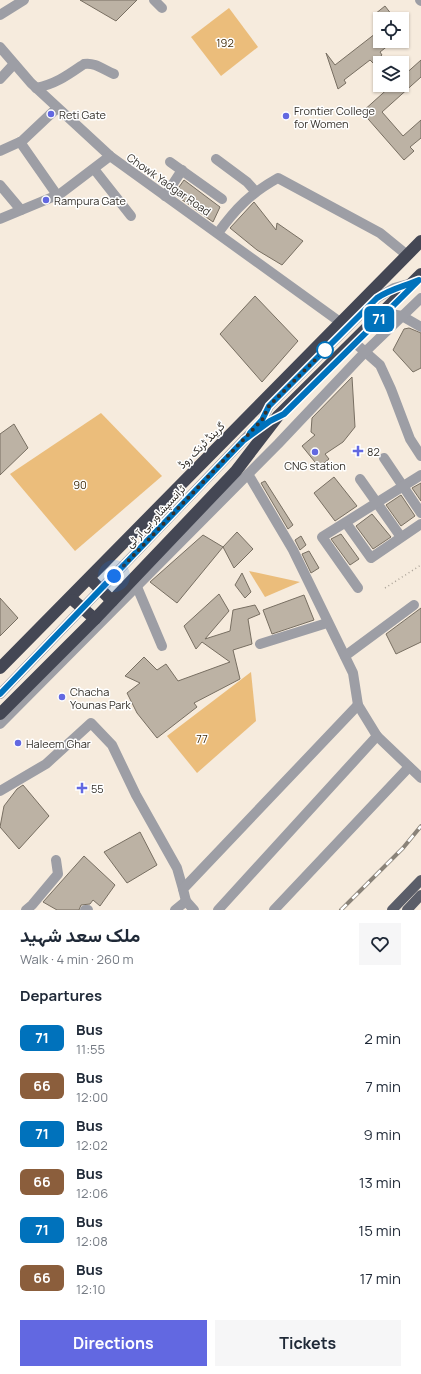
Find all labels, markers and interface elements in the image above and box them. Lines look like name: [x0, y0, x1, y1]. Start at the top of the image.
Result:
map controls: [373, 12, 409, 92]
button: locate: [373, 12, 409, 48]
park label: 192: [216, 35, 234, 50]
button: layers: [373, 56, 409, 92]
place label: Frontier College for Women: [294, 103, 375, 131]
place label: Reti Gate: [59, 107, 107, 122]
marker: Reti Gate: [46, 109, 56, 119]
marker: Frontier College for Women: [281, 111, 291, 121]
street label: Chowk Yadgar Road: [124, 149, 214, 219]
place label: Rampura Gate: [54, 193, 127, 208]
marker: Rampura Gate: [41, 195, 51, 205]
line badge: 71: [361, 306, 397, 332]
text: 71: [372, 309, 386, 328]
unlabelled marker: [316, 341, 334, 359]
street label: گرینڈ ٹرنک روڈ: [174, 418, 228, 472]
place label: 82: [367, 444, 380, 459]
marker: 82: [352, 445, 364, 457]
marker: CNG station: [310, 447, 320, 457]
place label: CNG station: [284, 458, 346, 473]
park label: 90: [73, 477, 87, 492]
street label: ٹرانسپشاور بی آر ٹی: [122, 481, 189, 552]
your location: [104, 566, 124, 586]
place label: Chacha Younas Park: [70, 684, 131, 712]
marker: Chacha Younas Park: [57, 692, 67, 702]
park label: 77: [196, 731, 208, 746]
place label: Haleem Ghar: [26, 736, 91, 751]
marker: Haleem Ghar: [13, 738, 23, 748]
place label: 55: [91, 781, 104, 796]
marker: 55: [76, 782, 88, 794]
text: ملک سعد شہید: [20, 922, 140, 948]
button: heart: [359, 923, 401, 965]
text: Walk · 4 min · 260 m: [20, 950, 134, 968]
text: Departures: [20, 985, 102, 1006]
text: Bus: [76, 1019, 103, 1040]
text: 71: [35, 1028, 49, 1047]
text: 2 min: [364, 1028, 401, 1049]
text: 11:55: [76, 1040, 105, 1058]
text: Bus: [76, 1067, 103, 1088]
text: 66: [33, 1076, 51, 1095]
text: 7 min: [365, 1076, 401, 1097]
text: 12:00: [76, 1088, 108, 1106]
text: Bus: [76, 1115, 103, 1136]
text: 71: [35, 1124, 49, 1143]
text: 9 min: [364, 1124, 401, 1145]
text: 12:02: [76, 1136, 108, 1154]
text: Bus: [76, 1163, 103, 1184]
text: 66: [33, 1172, 51, 1191]
text: 13 min: [359, 1172, 401, 1193]
text: 12:06: [76, 1184, 108, 1202]
text: Bus: [76, 1211, 103, 1232]
text: 71: [35, 1220, 49, 1239]
text: 15 min: [358, 1220, 401, 1241]
text: 12:08: [76, 1232, 108, 1250]
text: Bus: [76, 1259, 103, 1280]
text: 66: [33, 1268, 51, 1287]
text: 17 min: [359, 1268, 401, 1289]
text: 12:10: [76, 1280, 105, 1298]
button: Directions: [20, 1320, 207, 1366]
button: Tickets: [215, 1320, 401, 1366]

